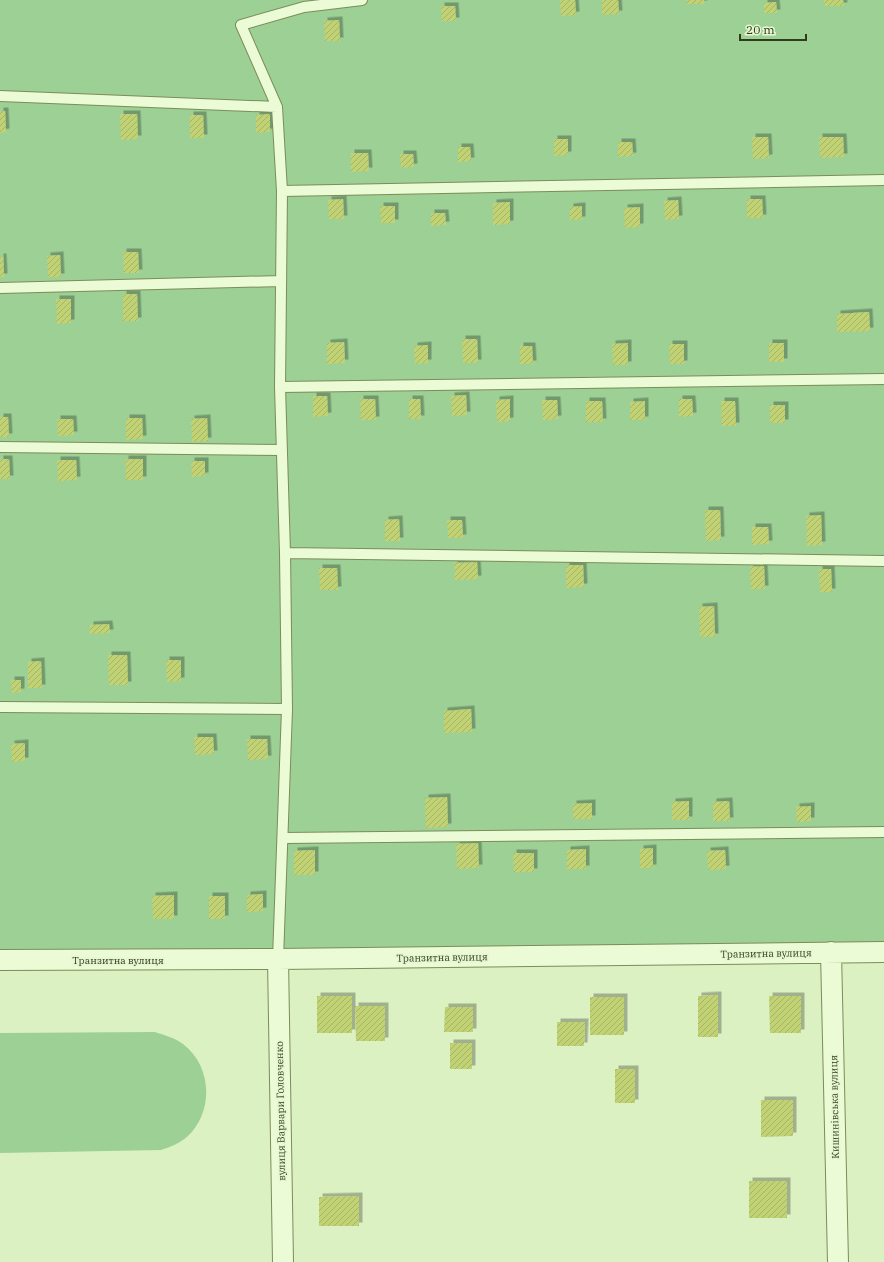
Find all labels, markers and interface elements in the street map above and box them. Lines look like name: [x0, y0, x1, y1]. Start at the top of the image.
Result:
scale bar: [740, 16, 806, 42]
text: 20 m: [746, 22, 775, 37]
street label: Транзитна вулиця: [720, 946, 812, 961]
street label: Транзитна вулиця: [396, 950, 488, 965]
street label: Транзитна вулиця: [72, 954, 164, 967]
street label: вулиця Варвари Головченко: [273, 1041, 288, 1181]
street label: Кишинівська вулиця: [827, 1055, 842, 1159]

